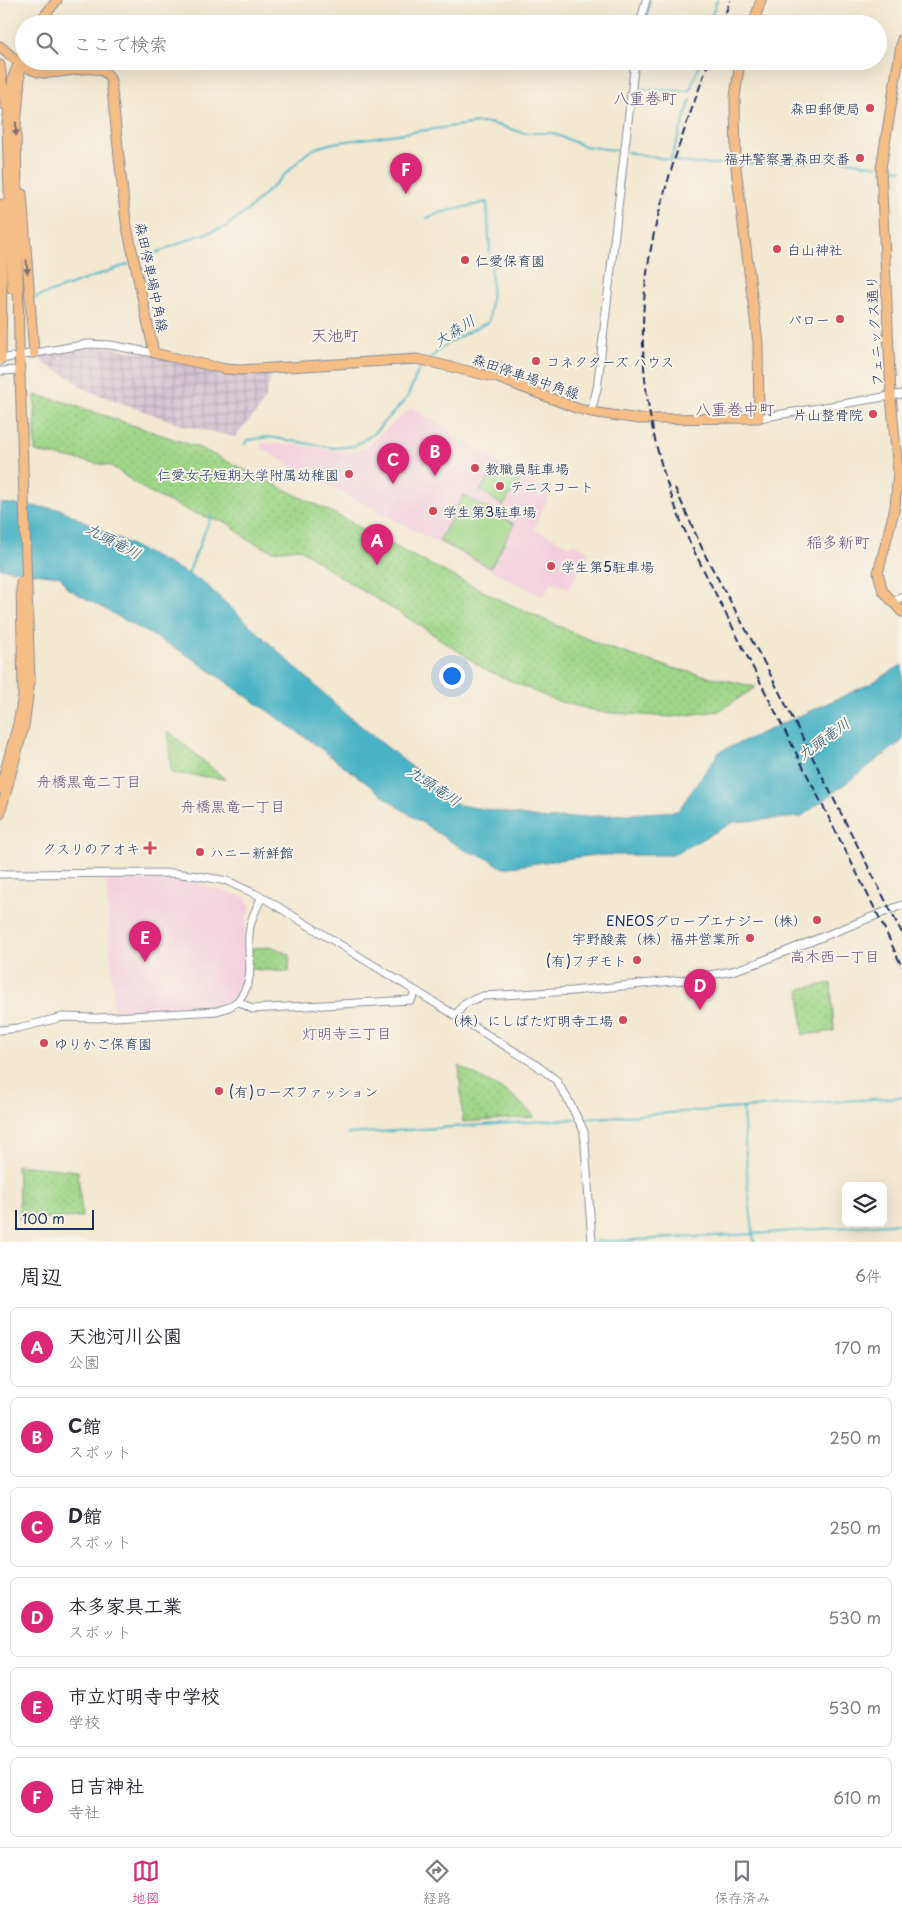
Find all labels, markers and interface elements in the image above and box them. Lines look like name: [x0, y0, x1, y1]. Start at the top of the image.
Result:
search box: [15, 15, 887, 70]
icon: search: [33, 29, 61, 57]
text: ここで検索: [73, 29, 168, 57]
district label: 八重巻町: [613, 85, 677, 109]
place label: 森田郵便局: [790, 98, 860, 119]
marker: 森田郵便局: [864, 102, 876, 114]
one-way arrow: [12, 122, 20, 138]
place label: 福井警察署森田交番: [724, 148, 850, 169]
marker: 福井警察署森田交番: [854, 152, 866, 164]
pin: F: [390, 153, 422, 194]
street label: 森田停車場中角線: [130, 220, 174, 334]
place label: 白山神社: [787, 239, 843, 260]
marker: 白山神社: [771, 243, 783, 255]
place label: 仁愛保育園: [475, 250, 545, 271]
marker: 仁愛保育園: [459, 254, 471, 266]
one-way arrow: [24, 260, 32, 276]
street label: フェニックス通り: [861, 275, 887, 387]
water label: 大森川: [429, 308, 479, 352]
place label: バロー: [788, 309, 830, 330]
marker: バロー: [834, 313, 846, 325]
district label: 天池町: [311, 322, 359, 346]
street label: 森田停車場中角線: [470, 348, 582, 404]
place label: コネクターズ ハウス: [546, 351, 674, 372]
marker: コネクターズ ハウス: [530, 355, 542, 367]
district label: 八重巻中町: [695, 396, 775, 420]
place label: 片山整骨院: [793, 404, 863, 425]
marker: 片山整骨院: [867, 408, 879, 420]
pin: B: [419, 435, 451, 476]
pin: C: [377, 443, 409, 484]
place label: 教職員駐車場: [485, 458, 569, 479]
marker: 教職員駐車場: [469, 462, 481, 474]
place label: 仁愛女子短期大学附属幼稚園: [157, 464, 339, 485]
marker: 仁愛女子短期大学附属幼稚園: [343, 468, 355, 480]
place label: テニスコート: [510, 476, 594, 497]
marker: テニスコート: [494, 480, 506, 492]
place label: 学生第3駐車場: [443, 501, 536, 522]
marker: 学生第3駐車場: [427, 505, 439, 517]
water label: 九頭竜川: [82, 516, 146, 564]
pin: A: [361, 524, 393, 565]
district label: 稲多新町: [806, 529, 870, 553]
place label: 学生第5駐車場: [561, 556, 654, 577]
marker: 学生第5駐車場: [545, 560, 557, 572]
your location: [439, 663, 465, 689]
water label: 九頭竜川: [792, 711, 854, 765]
water label: 九頭竜川: [404, 759, 466, 811]
district label: 舟橋黒竜二丁目: [36, 769, 142, 792]
district label: 舟橋黒竜一丁目: [180, 794, 286, 817]
place label: クスリのアオキ: [42, 838, 140, 859]
marker: クスリのアオキ: [144, 842, 156, 854]
place label: ハニー新鮮館: [210, 842, 294, 863]
marker: ハニー新鮮館: [194, 846, 206, 858]
place label: ENEOSグローブエナジー（株）: [606, 910, 807, 931]
marker: ENEOSグローブエナジー（株）: [811, 914, 823, 926]
pin: E: [129, 921, 161, 962]
place label: 宇野酸素（株）福井営業所: [572, 928, 740, 949]
marker: 宇野酸素（株）福井営業所: [744, 932, 756, 944]
district label: 高木西一丁目: [790, 944, 880, 967]
place label: (有)フヂモト: [546, 950, 627, 971]
marker: (有)フヂモト: [631, 954, 643, 966]
pin: D: [684, 969, 716, 1010]
place label: （株）にしばた灯明寺工場: [445, 1010, 613, 1031]
marker: （株）にしばた灯明寺工場: [617, 1014, 629, 1026]
district label: 灯明寺三丁目: [302, 1021, 392, 1044]
place label: ゆりかご保育園: [54, 1033, 152, 1054]
marker: ゆりかご保育園: [38, 1037, 50, 1049]
place label: (有)ローズファッション: [229, 1081, 378, 1102]
marker: (有)ローズファッション: [213, 1085, 225, 1097]
map controls: [842, 1182, 887, 1227]
button: layers: [842, 1182, 887, 1227]
scale bar: [15, 1207, 94, 1230]
text: 100 m: [22, 1208, 65, 1229]
text: 周辺: [20, 1259, 62, 1291]
text: 6件: [855, 1263, 882, 1287]
text: 天池河川公園: [68, 1321, 182, 1349]
text: A: [31, 1335, 43, 1359]
text: 170 m: [835, 1335, 881, 1359]
text: 公園: [68, 1349, 100, 1373]
text: C館: [68, 1411, 101, 1439]
text: B: [32, 1425, 42, 1449]
text: 250 m: [830, 1425, 881, 1449]
text: スポット: [68, 1439, 132, 1463]
text: D館: [68, 1501, 102, 1529]
text: C: [31, 1515, 43, 1539]
text: 250 m: [830, 1515, 881, 1539]
text: スポット: [68, 1529, 132, 1553]
text: 本多家具工業: [68, 1591, 182, 1619]
text: D: [31, 1605, 43, 1629]
text: 530 m: [828, 1605, 881, 1629]
text: スポット: [68, 1619, 132, 1643]
text: 市立灯明寺中学校: [68, 1681, 220, 1709]
text: E: [32, 1695, 42, 1719]
text: 530 m: [828, 1695, 881, 1719]
text: 学校: [68, 1709, 100, 1733]
text: 日吉神社: [68, 1771, 144, 1799]
text: F: [32, 1785, 42, 1809]
text: 610 m: [833, 1785, 881, 1809]
text: 寺社: [68, 1799, 100, 1823]
tab: 地図: [132, 1857, 160, 1908]
tab: 経路: [423, 1857, 451, 1908]
tab: 保存済み: [714, 1857, 770, 1908]

